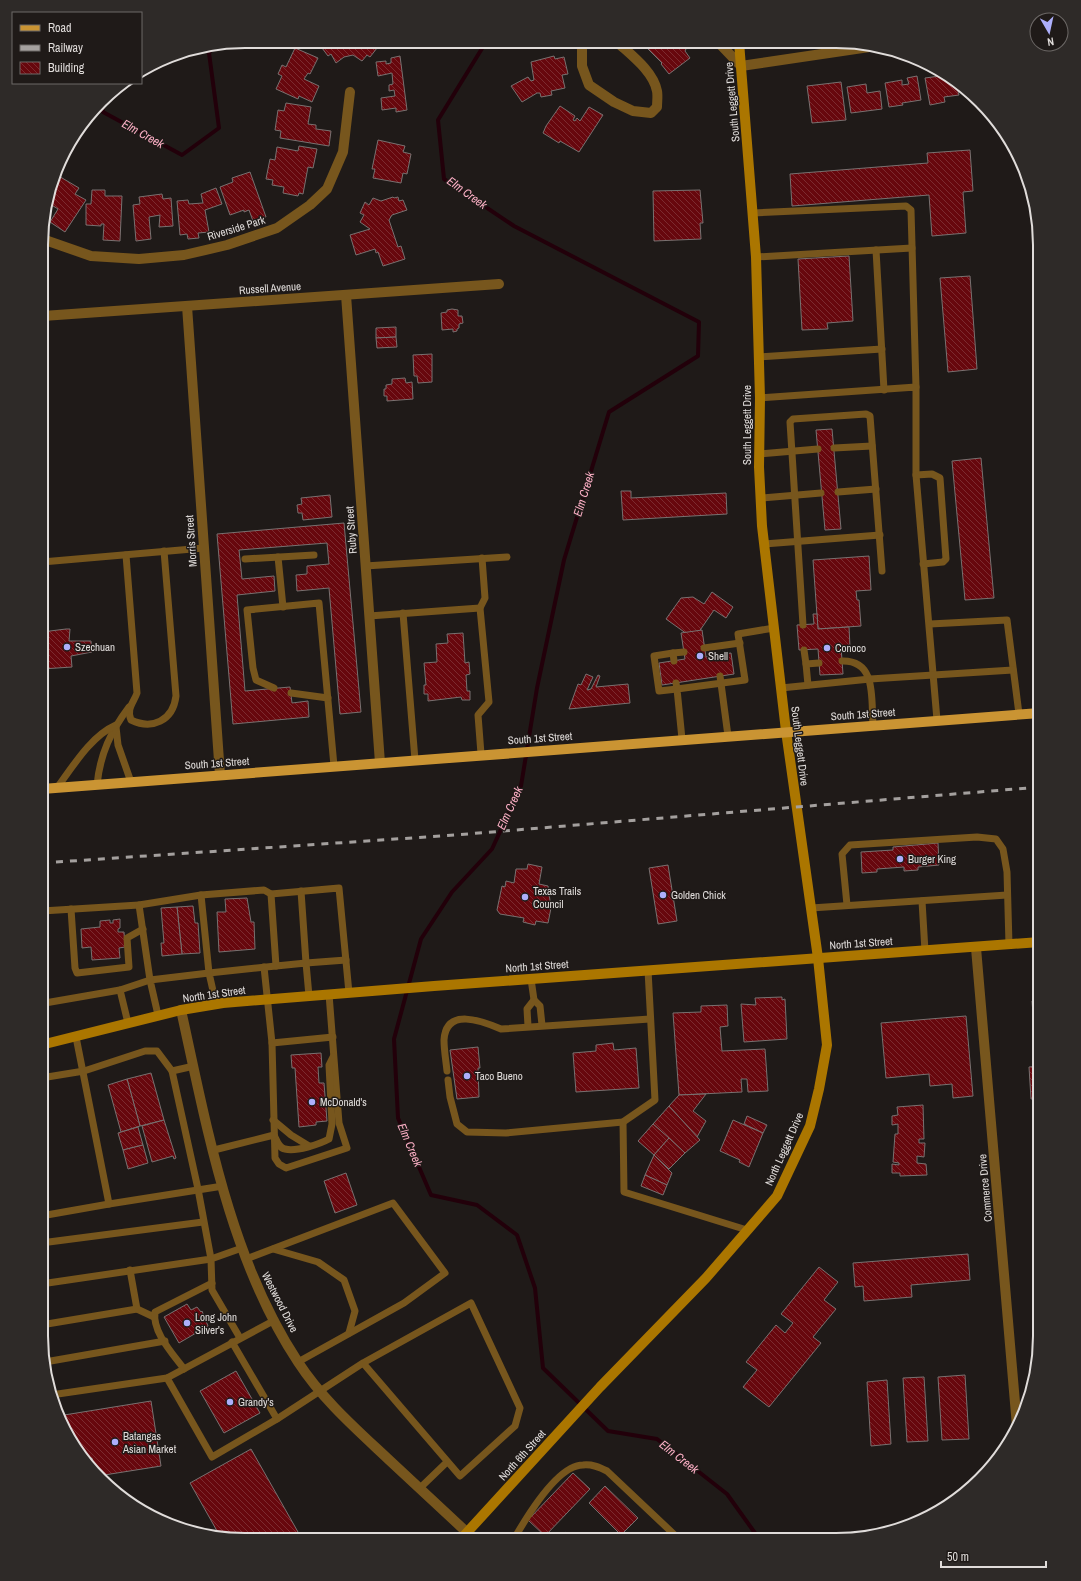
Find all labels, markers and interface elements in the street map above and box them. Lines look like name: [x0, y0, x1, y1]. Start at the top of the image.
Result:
legend: [12, 12, 142, 84]
north arrow: [1029, 12, 1069, 52]
text: Road: [48, 20, 72, 36]
text: N: [1046, 34, 1055, 49]
text: Railway: [48, 40, 83, 56]
text: Building: [48, 60, 85, 76]
street label: South Leggett Drive: [722, 61, 742, 143]
water label: Elm Creek: [119, 116, 168, 153]
water label: Elm Creek: [444, 173, 491, 214]
street label: Riverside Park: [205, 212, 267, 243]
street label: Russell Avenue: [239, 279, 301, 297]
street label: South Leggett Drive: [740, 385, 754, 465]
water label: Elm Creek: [570, 469, 599, 518]
street label: Ruby Street: [342, 505, 360, 554]
street label: Morris Street: [182, 514, 200, 567]
place label: Szechuan: [75, 640, 115, 654]
place label: Conoco: [835, 641, 866, 655]
marker: Szechuan: [62, 642, 72, 652]
marker: Conoco: [822, 643, 832, 653]
place label: Shell: [708, 649, 728, 663]
marker: Shell: [695, 651, 705, 661]
street label: South Leggett Drive: [788, 705, 812, 787]
street label: South 1st Street: [830, 705, 896, 723]
street label: South 1st Street: [507, 729, 573, 747]
street label: South 1st Street: [184, 754, 250, 772]
water label: Elm Creek: [493, 783, 527, 832]
place label: Burger King: [908, 852, 956, 866]
marker: Burger King: [895, 854, 905, 864]
place label: Texas Trails Council: [533, 884, 582, 911]
place label: Golden Chick: [671, 888, 726, 902]
marker: Golden Chick: [658, 890, 668, 900]
marker: Texas Trails Council: [520, 892, 530, 902]
street label: North 1st Street: [829, 934, 893, 952]
street label: North 1st Street: [505, 957, 569, 975]
street label: North 1st Street: [182, 983, 247, 1005]
place label: Taco Bueno: [475, 1069, 523, 1083]
marker: Taco Bueno: [462, 1071, 472, 1081]
place label: McDonald's: [320, 1095, 367, 1109]
marker: McDonald's: [307, 1097, 317, 1107]
street label: North Leggett Drive: [762, 1110, 806, 1188]
water label: Elm Creek: [394, 1121, 427, 1170]
street label: Commerce Drive: [975, 1153, 995, 1223]
street label: Westwood Drive: [259, 1269, 301, 1335]
place label: Long John Silver's: [195, 1310, 237, 1337]
marker: Long John Silver's: [182, 1318, 192, 1328]
place label: Grandy's: [238, 1395, 274, 1409]
marker: Grandy's: [225, 1397, 235, 1407]
street label: North 6th Street: [495, 1426, 549, 1483]
place label: Batangas Asian Market: [122, 1429, 177, 1456]
marker: Batangas Asian Market: [110, 1437, 120, 1447]
water label: Elm Creek: [656, 1437, 703, 1478]
scale bar: [941, 1543, 1046, 1569]
text: 50 m: [947, 1549, 969, 1565]

